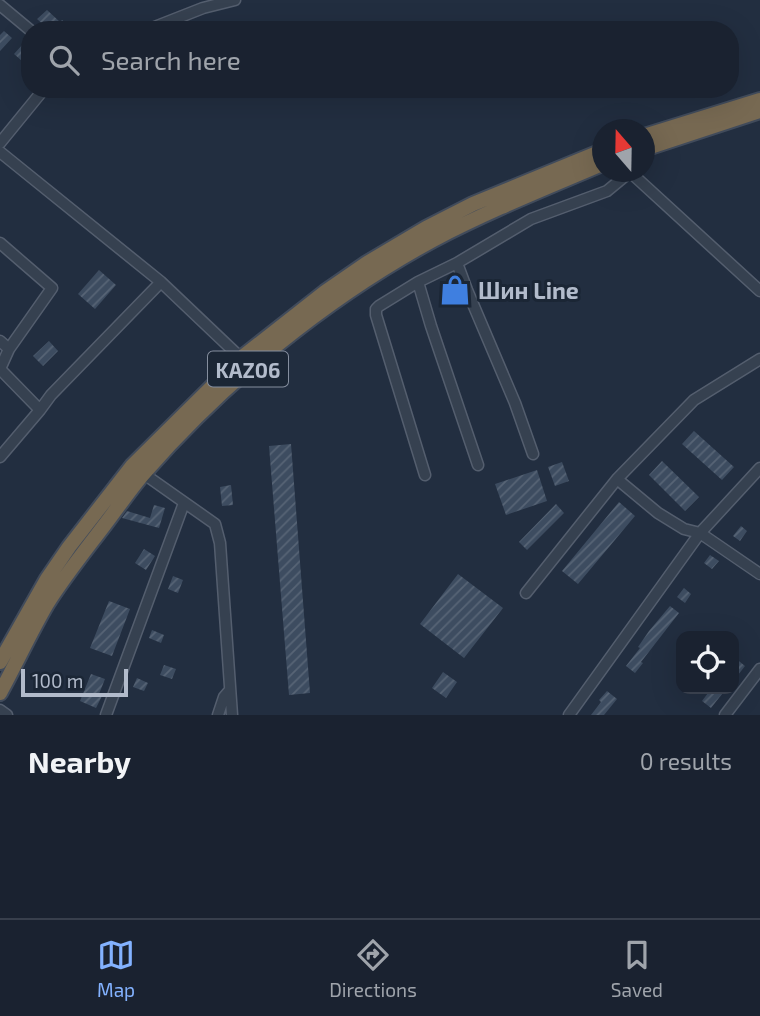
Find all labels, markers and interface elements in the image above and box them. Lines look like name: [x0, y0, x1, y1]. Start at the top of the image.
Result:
search box: [21, 21, 739, 98]
icon: search: [45, 41, 83, 79]
text: Search here: [101, 44, 241, 75]
north arrow: [592, 119, 655, 182]
shop icon: Шин Line: [438, 273, 472, 307]
place label: Шин Line: [478, 276, 579, 304]
road number: KАZ06: [208, 352, 288, 386]
map controls: [676, 631, 739, 694]
button: locate: [676, 631, 739, 694]
scale bar: [21, 666, 128, 698]
text: 100 m: [32, 669, 83, 692]
text: Nearby: [28, 743, 131, 779]
text: 0 results: [640, 747, 732, 775]
tab: Map: [97, 936, 135, 1001]
tab: Directions: [329, 936, 417, 1001]
tab: Saved: [611, 936, 663, 1001]

